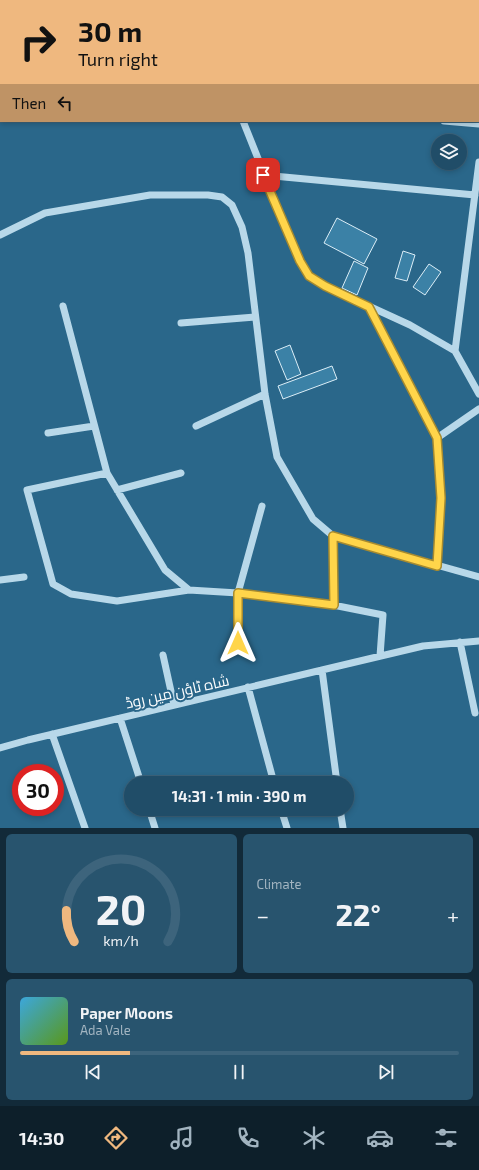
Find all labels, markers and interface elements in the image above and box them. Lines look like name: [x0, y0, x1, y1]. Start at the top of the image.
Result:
text: 30 m: [78, 14, 142, 48]
icon: right: [12, 16, 64, 68]
text: Turn right: [78, 48, 158, 70]
icon: left: [54, 92, 76, 114]
text: Then: [12, 94, 46, 112]
map controls: [431, 134, 467, 170]
button: layers: [431, 134, 467, 170]
pin: [246, 158, 280, 192]
icon: arrive: [252, 164, 274, 186]
position arrow: [217, 622, 259, 664]
street label: شاہ ٹاؤن مین روڈ: [123, 670, 231, 714]
speed limit sign: 30: [12, 764, 64, 816]
text: 14:31 · 1 min · 390 m: [172, 787, 306, 805]
text: Climate: [257, 876, 301, 892]
text: 20: [96, 882, 146, 932]
text: 22°: [336, 896, 381, 932]
text: −: [257, 902, 269, 928]
text: +: [447, 902, 459, 928]
text: km/h: [104, 931, 139, 948]
text: Paper Moons: [80, 1004, 173, 1022]
text: Ada Vale: [80, 1022, 131, 1038]
icon: previous: [82, 1061, 104, 1083]
icon: pause: [228, 1061, 250, 1083]
icon: next: [375, 1061, 397, 1083]
icon: directions: [102, 1124, 130, 1152]
icon: music: [168, 1124, 196, 1152]
icon: phone: [234, 1124, 262, 1152]
icon: climate: [300, 1124, 328, 1152]
icon: car: [366, 1124, 394, 1152]
icon: filters: [432, 1124, 460, 1152]
text: 14:30: [19, 1127, 64, 1149]

